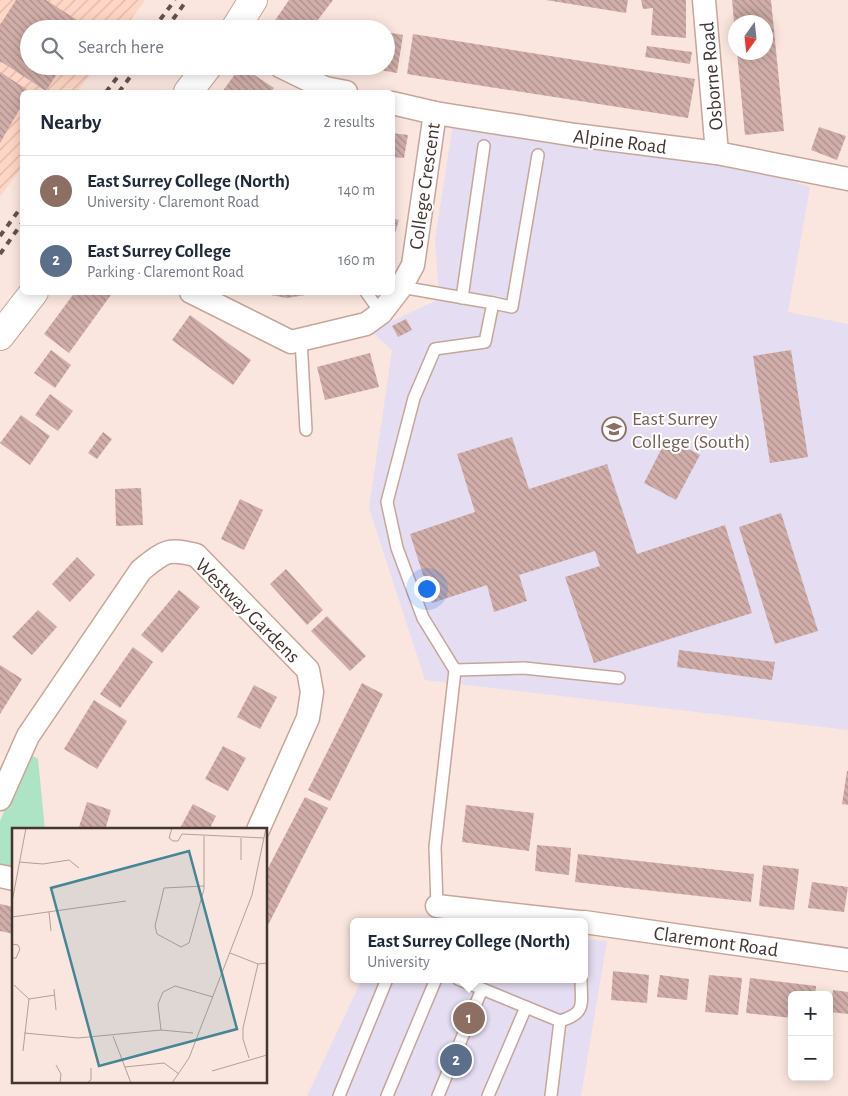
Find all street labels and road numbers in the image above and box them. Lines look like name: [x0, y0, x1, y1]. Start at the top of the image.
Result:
street label: Osborne Road: [697, 21, 727, 131]
street label: College Crescent: [406, 121, 444, 251]
street label: Alpine Road: [572, 126, 668, 158]
street label: Westway Gardens: [191, 555, 303, 667]
street label: Claremont Road: [652, 923, 779, 961]

